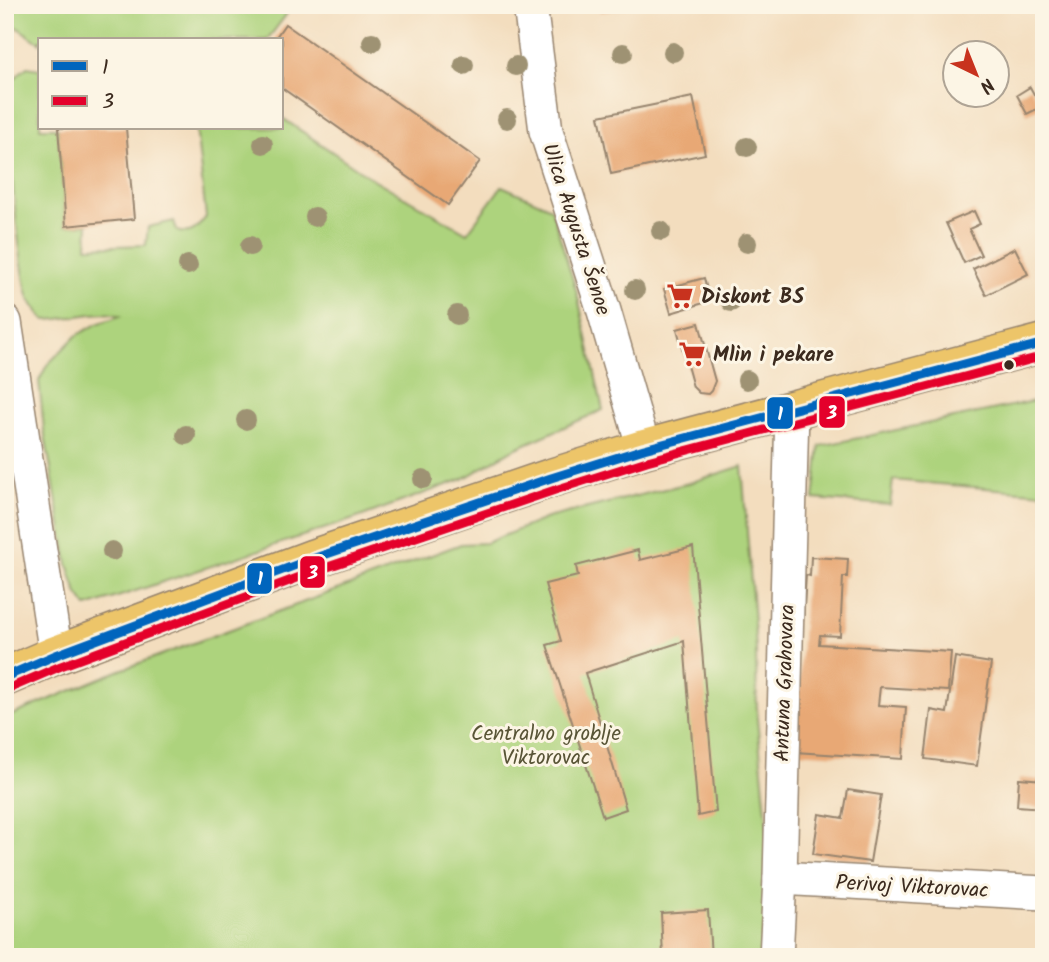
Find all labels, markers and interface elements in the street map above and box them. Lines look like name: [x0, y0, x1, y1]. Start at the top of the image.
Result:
legend: [38, 38, 284, 130]
north arrow: [940, 38, 1010, 108]
text: 1: [102, 52, 109, 85]
text: N: [972, 70, 1001, 100]
text: 3: [102, 86, 114, 119]
street label: Ulica Augusta Šenoe: [532, 139, 619, 320]
supermarket icon: Diskont BS: [665, 281, 695, 311]
place label: Diskont BS: [701, 281, 804, 314]
supermarket icon: Mlin i pekare: [677, 339, 707, 369]
place label: Mlin i pekare: [713, 339, 834, 372]
unlabelled marker: [1002, 358, 1016, 372]
line badge: 3: [818, 395, 846, 429]
line badge: 1: [766, 396, 794, 430]
text: 3: [826, 399, 837, 429]
text: 1: [777, 400, 783, 430]
line badge: 3: [299, 555, 326, 589]
text: 3: [307, 559, 318, 589]
line badge: 1: [246, 562, 273, 595]
text: 1: [257, 565, 263, 595]
street label: Antuna Grahovara: [766, 604, 805, 762]
park label: Centralno groblje Viktorovac: [471, 718, 621, 775]
street label: Perivoj Viktorovac: [835, 867, 989, 908]

